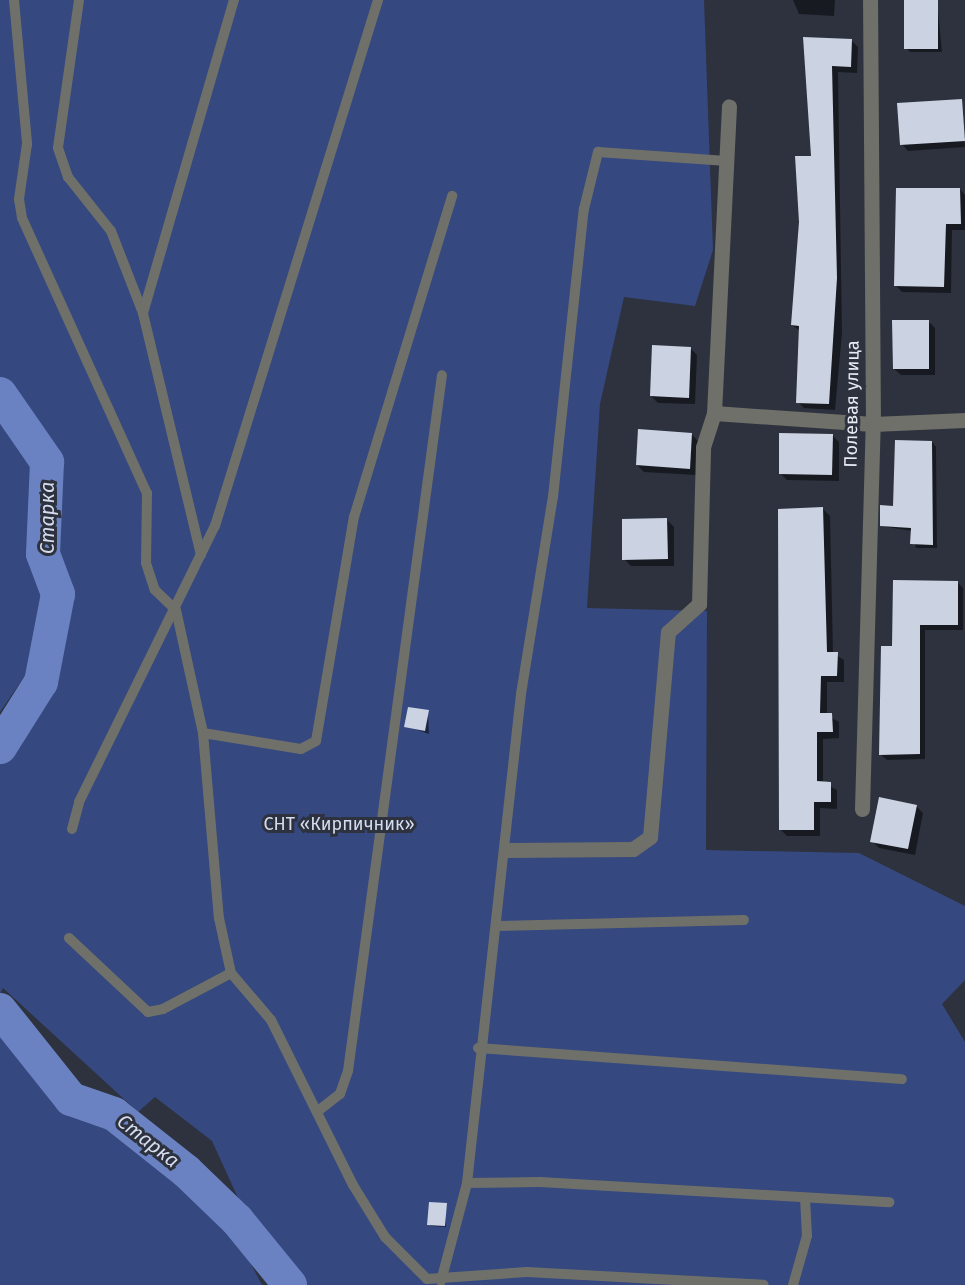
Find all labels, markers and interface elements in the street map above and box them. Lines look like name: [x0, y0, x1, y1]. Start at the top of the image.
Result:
street label: Полевая улица: [840, 340, 864, 468]
water label: Старка: [35, 482, 59, 554]
park label: СНТ «Кирпичник»: [263, 813, 415, 835]
water label: Старка: [112, 1109, 184, 1173]

